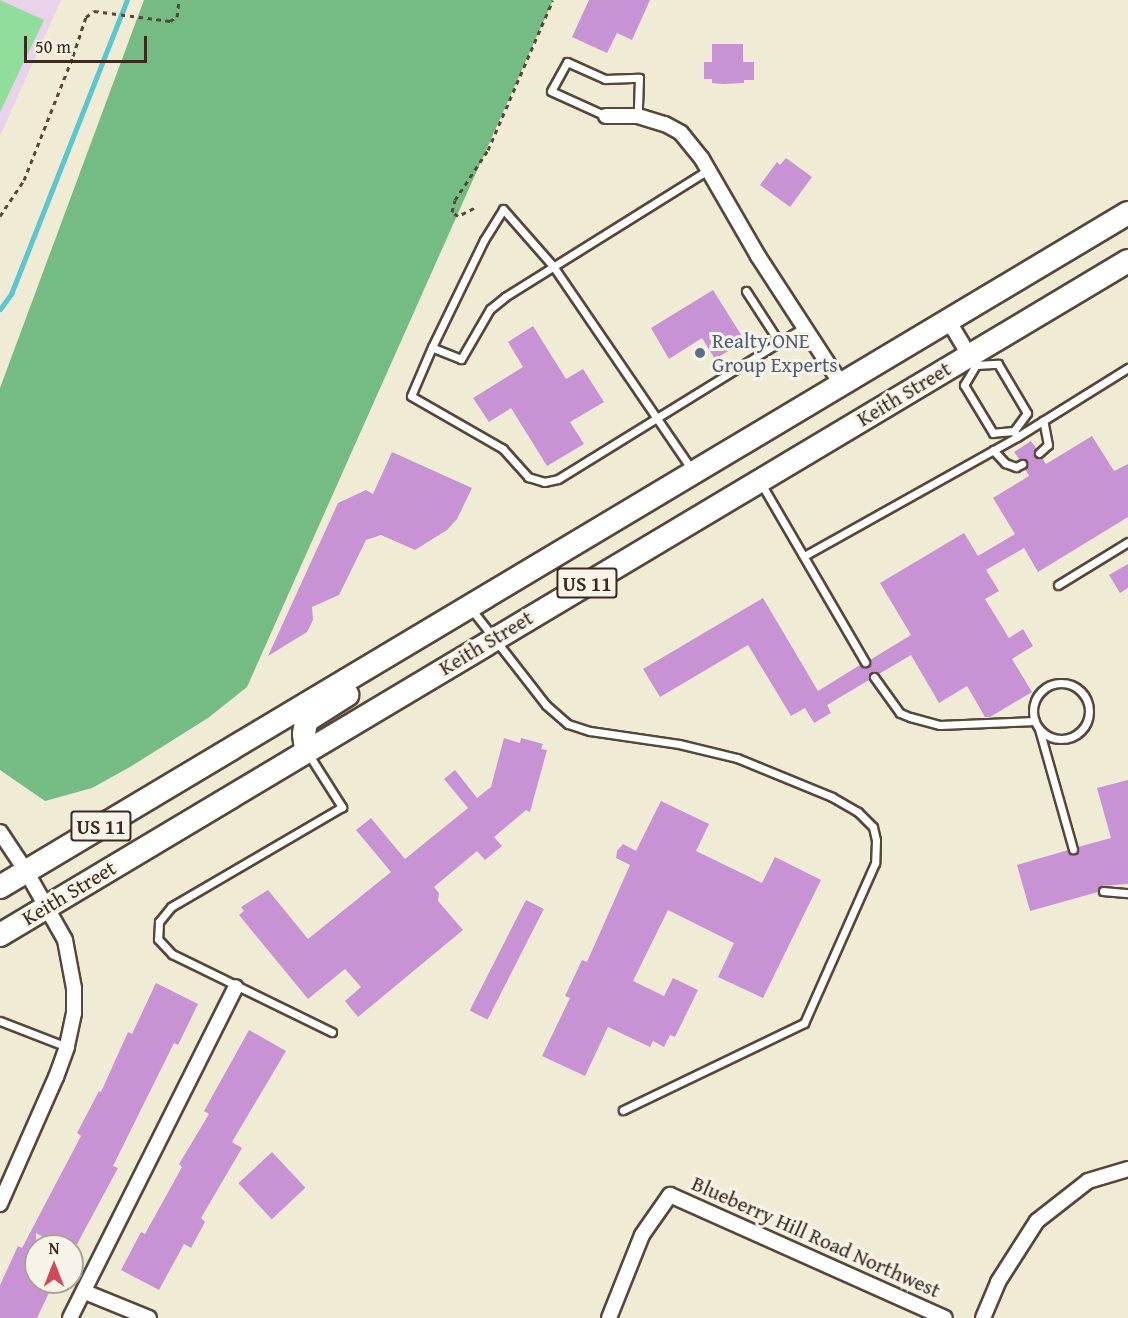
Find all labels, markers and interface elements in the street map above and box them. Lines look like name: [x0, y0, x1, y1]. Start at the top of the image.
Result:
scale bar: [27, 24, 150, 62]
text: 50 m: [35, 33, 71, 60]
place label: Realty ONE Group Experts: [712, 328, 838, 378]
marker: Realty ONE Group Experts: [693, 346, 707, 360]
street label: Keith Street: [852, 356, 956, 432]
road number: US 11: [556, 566, 618, 600]
street label: Keith Street: [434, 605, 538, 681]
road number: US 11: [70, 809, 132, 843]
street label: Keith Street: [17, 855, 121, 931]
street label: Blueberry Hill Road Northwest: [688, 1171, 944, 1303]
north arrow: [24, 1234, 84, 1294]
text: N: [49, 1236, 59, 1260]

